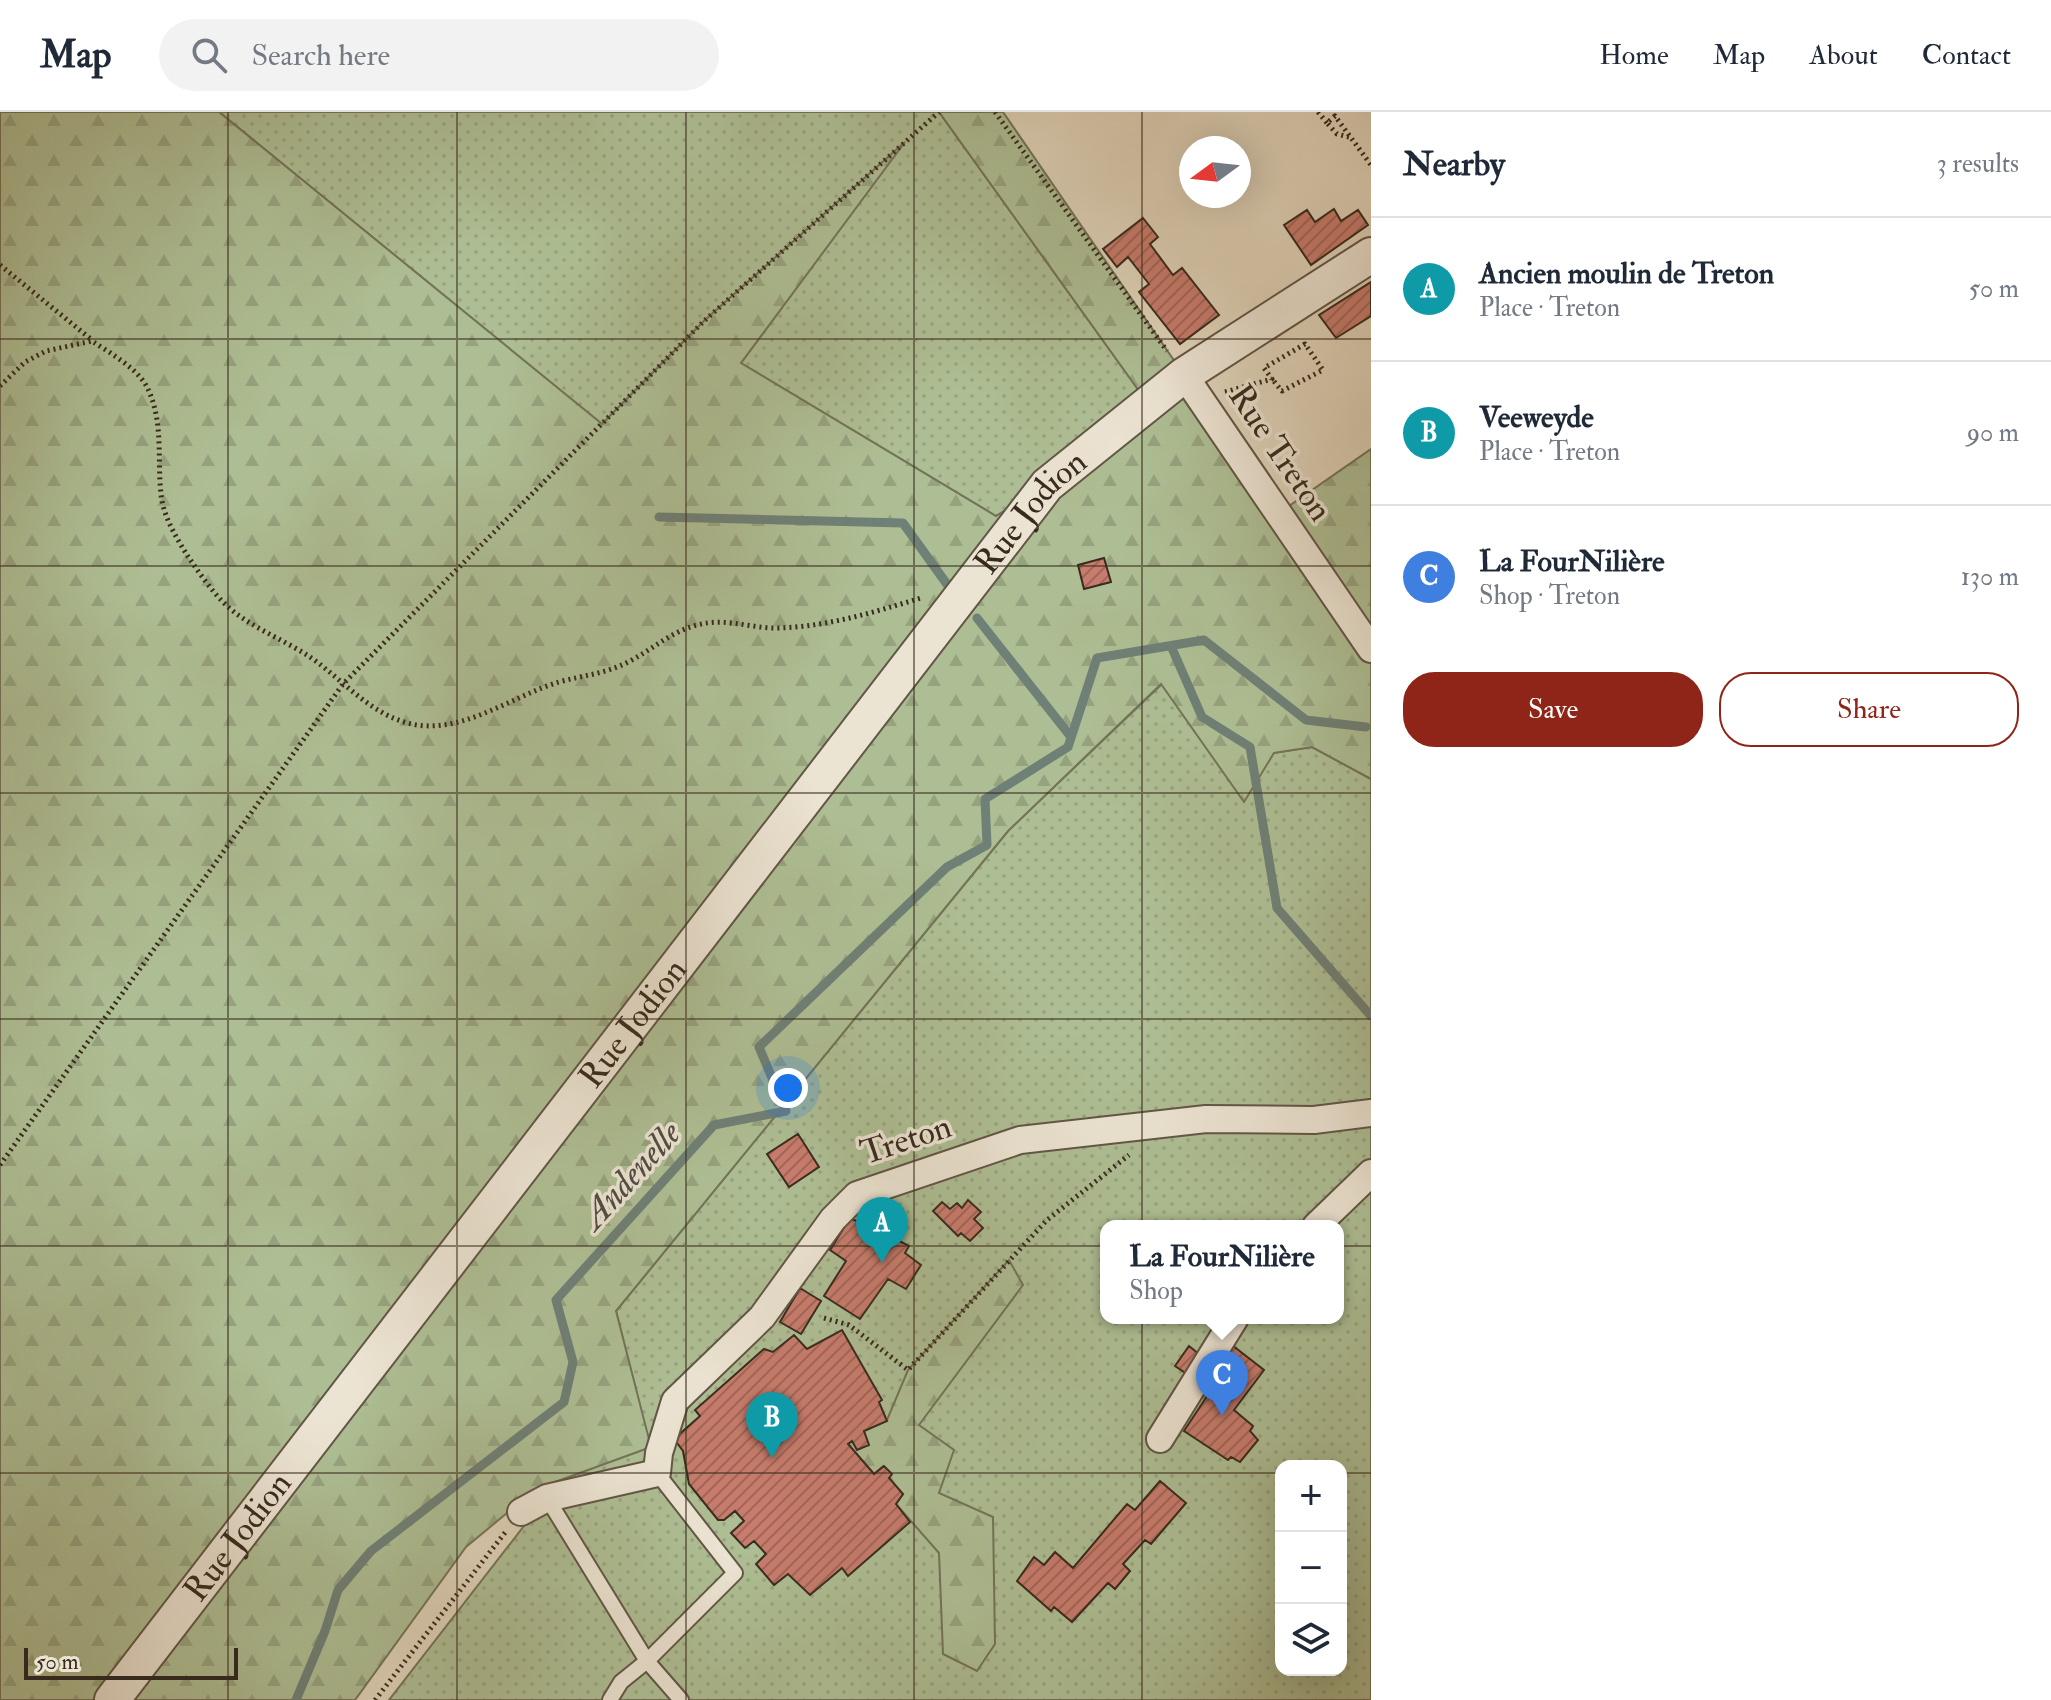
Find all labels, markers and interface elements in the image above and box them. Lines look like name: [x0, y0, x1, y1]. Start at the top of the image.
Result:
search box: [159, 19, 719, 91]
text: Map: [40, 31, 111, 79]
icon: search: [187, 33, 231, 77]
text: Search here: [251, 37, 390, 74]
text: Home: [1599, 38, 1669, 73]
text: Map: [1713, 38, 1765, 73]
text: About: [1809, 38, 1878, 73]
text: Contact: [1922, 38, 2011, 73]
north arrow: [1179, 136, 1251, 208]
text: Nearby: [1403, 143, 1505, 186]
text: 3 results: [1937, 148, 2019, 180]
text: Ancien moulin de Treton: [1479, 255, 1774, 292]
text: A: [1421, 273, 1437, 305]
text: 50 m: [1969, 273, 2019, 305]
text: Place · Treton: [1479, 292, 1620, 324]
street label: Rue Treton: [1219, 376, 1341, 530]
text: Veeweyde: [1479, 399, 1594, 436]
text: B: [1420, 417, 1438, 449]
text: 90 m: [1967, 417, 2019, 449]
text: Place · Treton: [1479, 436, 1620, 468]
street label: Rue Jodion: [965, 440, 1095, 583]
text: La FourNilière: [1479, 543, 1665, 580]
text: C: [1419, 561, 1439, 593]
text: 130 m: [1961, 561, 2019, 593]
text: Shop · Treton: [1479, 580, 1620, 612]
button: Save: [1403, 672, 1703, 747]
button: Share: [1719, 672, 2019, 747]
street label: Rue Jodion: [569, 950, 696, 1097]
your location: [768, 1068, 808, 1108]
street label: Treton: [855, 1105, 957, 1175]
water label: Andenelle: [568, 1111, 692, 1241]
pin: A: [856, 1197, 908, 1263]
popup: [1100, 1220, 1344, 1324]
text: La FourNilière: [1129, 1238, 1315, 1275]
text: Shop: [1129, 1275, 1183, 1307]
pin: C: [1196, 1350, 1248, 1416]
pin: B: [746, 1392, 798, 1458]
map controls: [1275, 1460, 1347, 1676]
button: +: [1275, 1460, 1347, 1532]
street label: Rue Jodion: [174, 1463, 301, 1610]
button: −: [1275, 1532, 1347, 1604]
button: layers: [1275, 1604, 1347, 1676]
scale bar: [24, 1644, 238, 1680]
text: 50 m: [36, 1648, 78, 1676]

